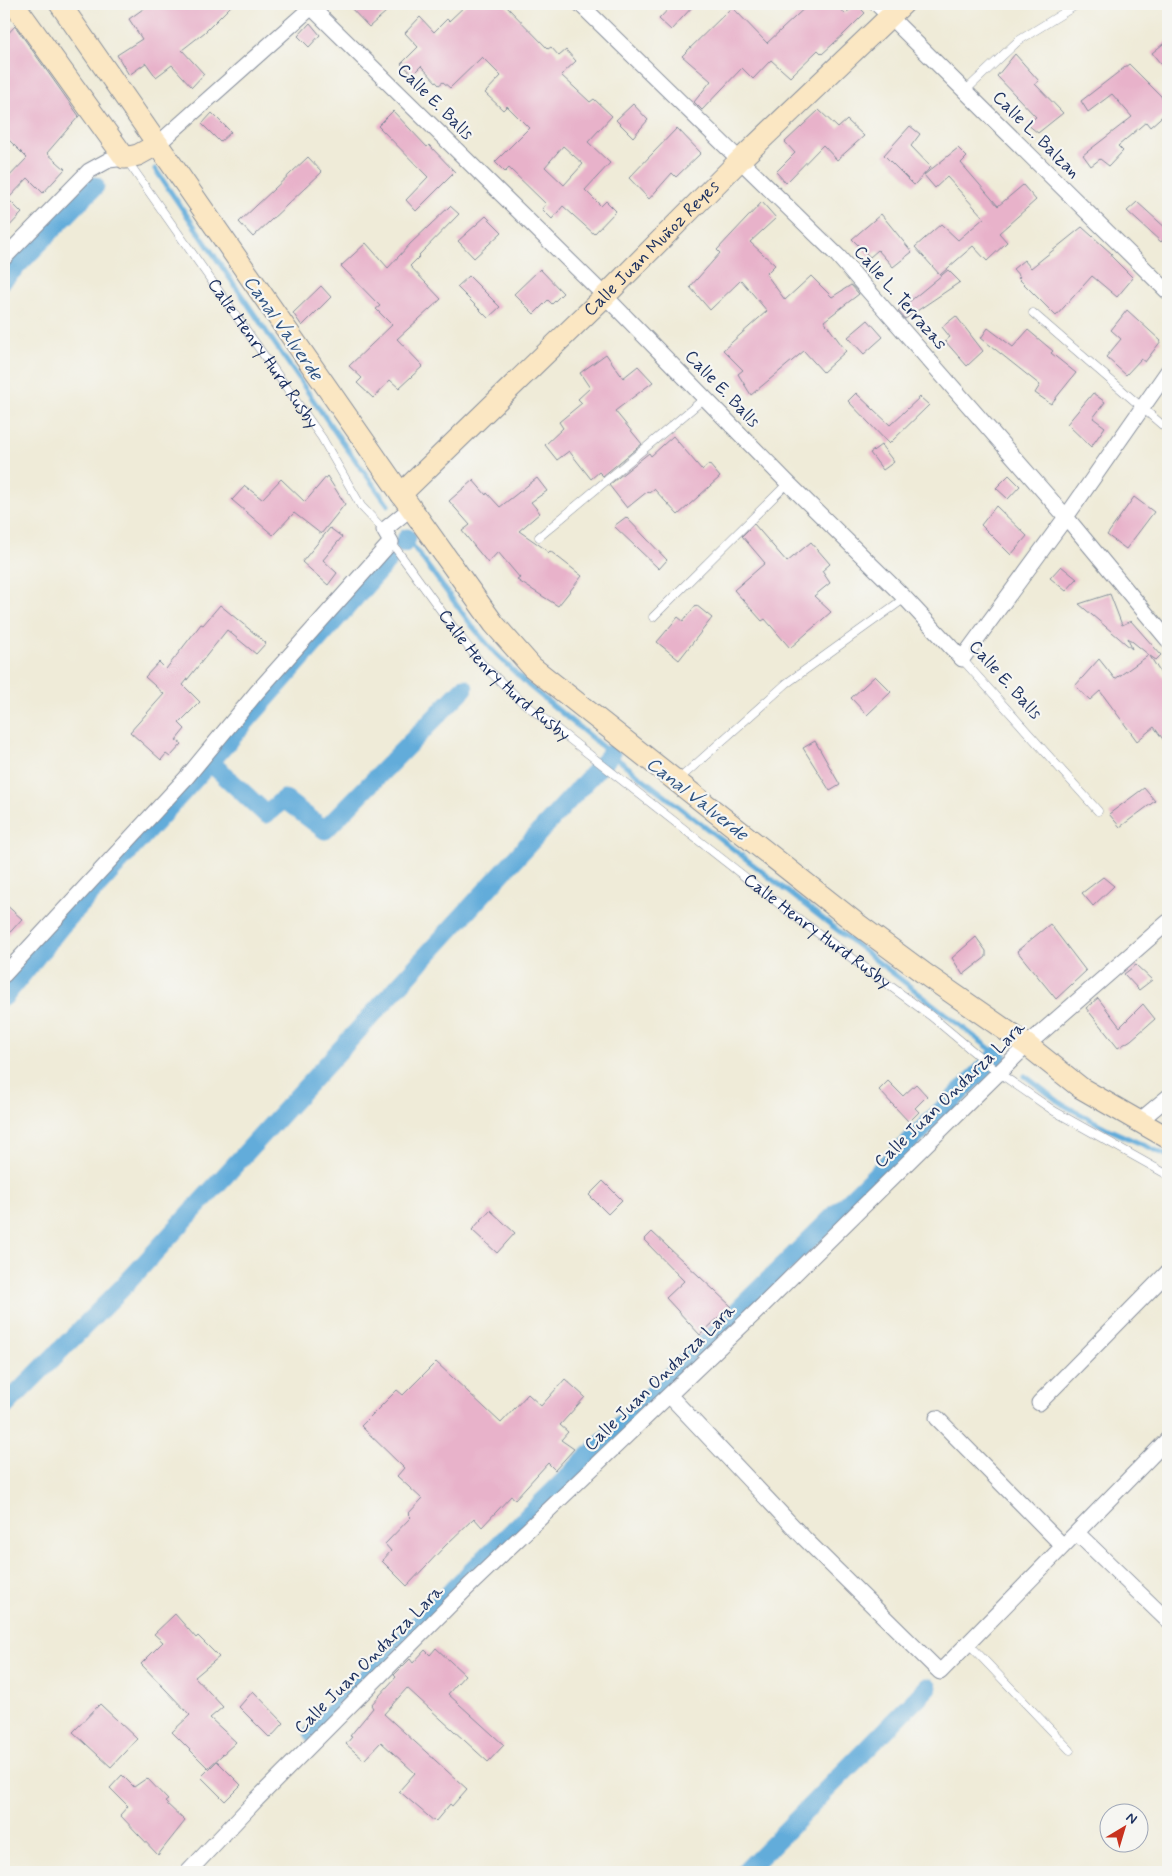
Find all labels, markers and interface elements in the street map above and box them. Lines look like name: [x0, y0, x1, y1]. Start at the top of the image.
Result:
street label: Calle E. Balls: [391, 58, 479, 146]
street label: Calle L. Balzan: [987, 86, 1085, 184]
street label: Calle Juan Muñoz Reyes: [579, 175, 725, 322]
street label: Calle L. Terrazas: [848, 241, 952, 355]
water label: Canal Valverde: [237, 270, 329, 387]
street label: Calle Henry Hurd Rusby: [202, 274, 324, 434]
street label: Calle E. Balls: [679, 345, 765, 433]
street label: Calle Henry Hurd Rusby: [432, 605, 575, 747]
street label: Calle E. Balls: [963, 635, 1047, 725]
water label: Canal Valverde: [641, 751, 754, 848]
street label: Calle Henry Hurd Rusby: [738, 868, 896, 995]
street label: Calle Juan Ondarza Lara: [869, 1016, 1031, 1174]
street label: Calle Juan Ondarza Lara: [579, 1299, 741, 1457]
street label: Calle Juan Ondarza Lara: [289, 1580, 449, 1740]
north arrow: [1100, 1804, 1150, 1854]
text: N: [1122, 1809, 1141, 1829]

